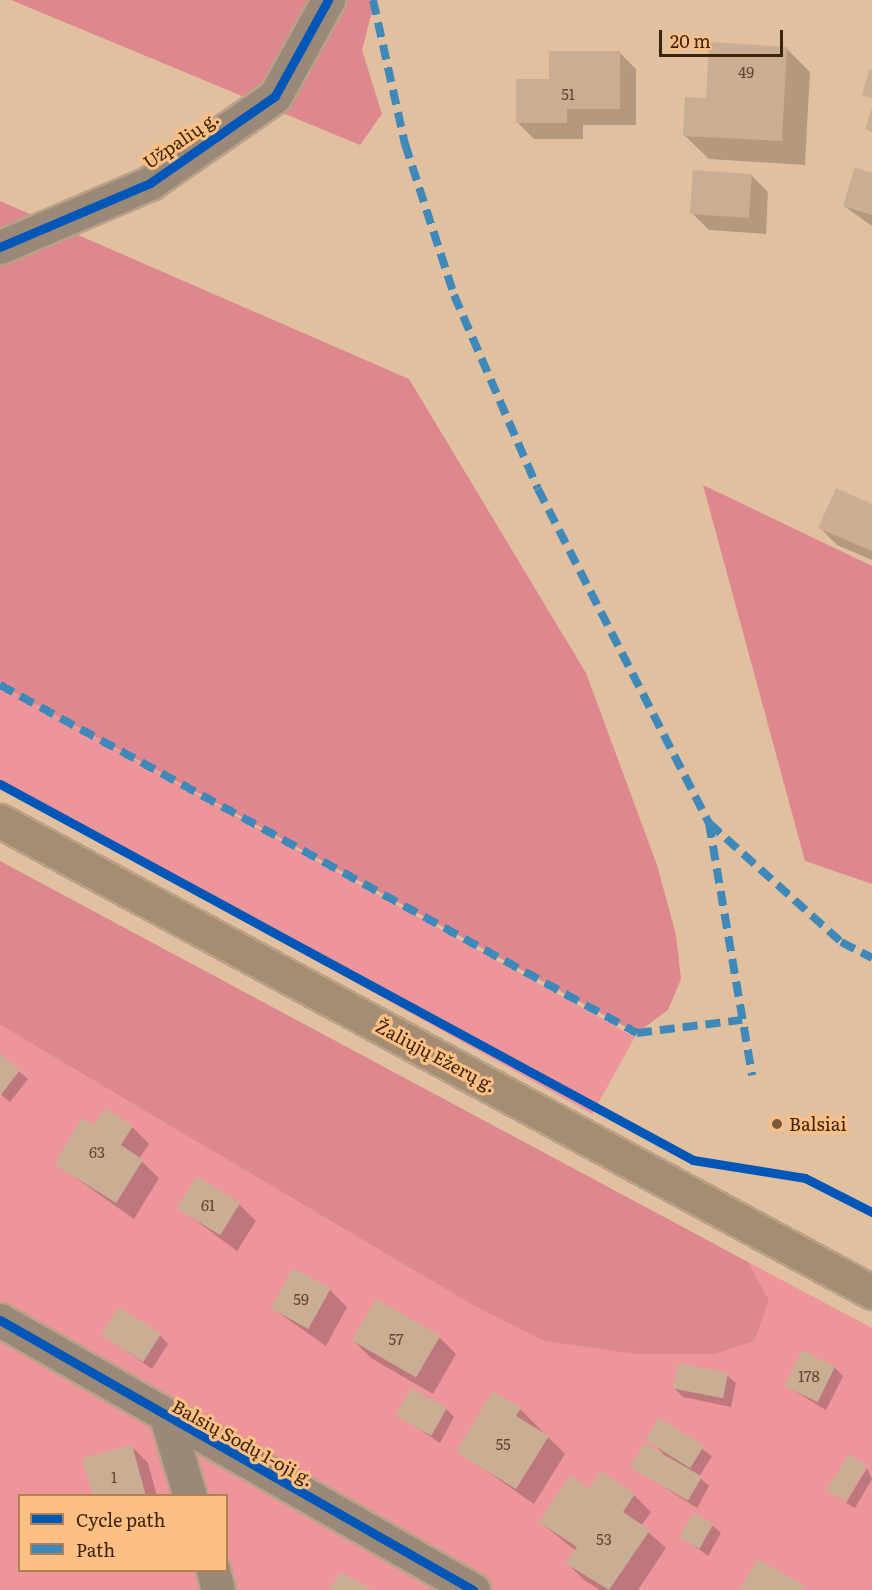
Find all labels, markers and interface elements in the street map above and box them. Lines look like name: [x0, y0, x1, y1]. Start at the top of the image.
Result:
scale bar: [662, 18, 786, 56]
text: 20 m: [670, 27, 711, 54]
house number: 49: [738, 63, 754, 81]
house number: 51: [561, 85, 575, 103]
street label: Užpalių g.: [139, 107, 223, 173]
street label: Žaliųjų Ežerų g.: [372, 1015, 500, 1097]
place label: Balsiai: [789, 1113, 846, 1135]
marker: Balsiai: [770, 1117, 784, 1131]
house number: 63: [89, 1143, 105, 1161]
house number: 61: [201, 1196, 215, 1214]
house number: 59: [293, 1290, 309, 1308]
house number: 57: [388, 1330, 404, 1348]
house number: 178: [798, 1367, 820, 1385]
street label: Balsių Sodų 1-oji g.: [168, 1395, 318, 1491]
house number: 55: [495, 1435, 511, 1453]
house number: 1: [111, 1468, 117, 1486]
legend: [18, 1494, 228, 1572]
text: Cycle path: [76, 1506, 165, 1533]
house number: 53: [596, 1530, 612, 1548]
text: Path: [76, 1536, 115, 1563]

